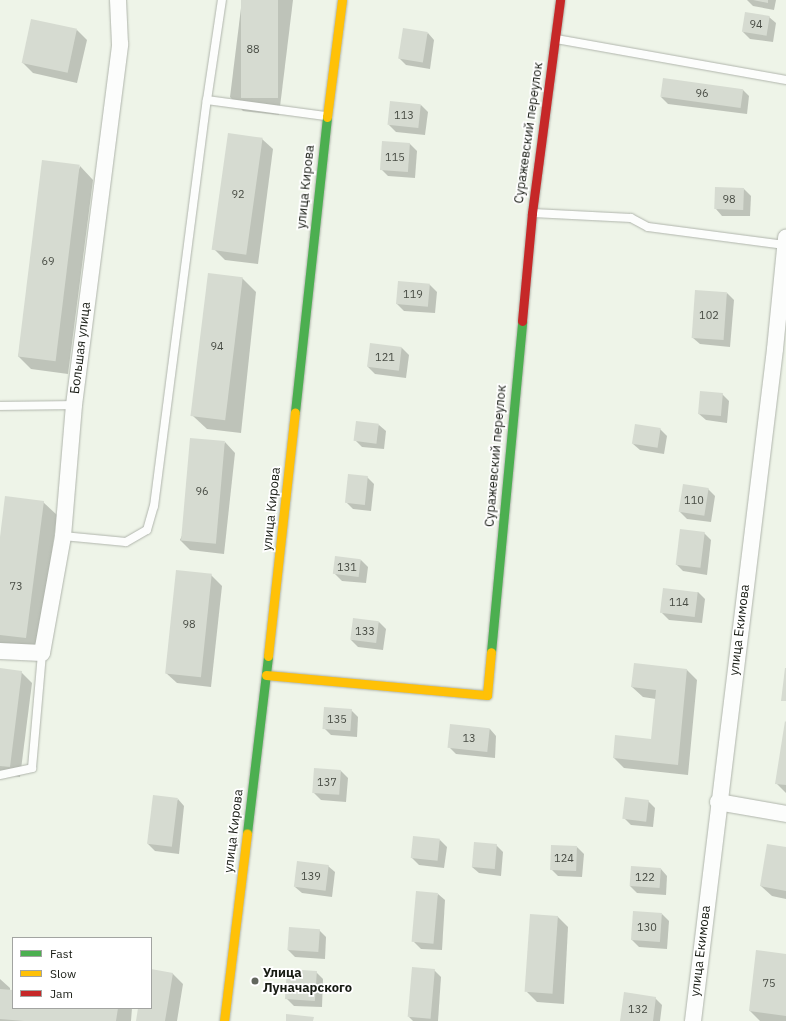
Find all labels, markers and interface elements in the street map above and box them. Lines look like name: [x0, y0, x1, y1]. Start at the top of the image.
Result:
house number: 94: [749, 17, 763, 31]
house number: 88: [246, 42, 260, 56]
street label: Суражевский переулок: [511, 61, 547, 205]
house number: 96: [695, 86, 709, 100]
house number: 113: [394, 108, 414, 122]
street label: улица Кирова: [294, 144, 318, 230]
house number: 115: [385, 150, 405, 164]
house number: 92: [231, 187, 245, 201]
house number: 98: [722, 192, 736, 206]
house number: 69: [41, 254, 55, 268]
house number: 119: [403, 287, 423, 301]
street label: Большая улица: [68, 301, 94, 395]
house number: 102: [699, 308, 719, 322]
house number: 94: [210, 339, 224, 353]
house number: 121: [375, 350, 395, 364]
street label: Суражевский переулок: [482, 384, 510, 528]
street label: улица Кирова: [260, 466, 284, 552]
house number: 96: [195, 484, 209, 498]
house number: 110: [684, 493, 704, 507]
house number: 131: [337, 560, 357, 574]
house number: 73: [9, 579, 23, 593]
street label: улица Екимова: [727, 583, 753, 677]
house number: 114: [669, 595, 689, 609]
house number: 98: [182, 617, 196, 631]
house number: 133: [355, 624, 375, 638]
house number: 135: [327, 712, 347, 726]
house number: 13: [462, 731, 476, 745]
house number: 137: [317, 775, 337, 789]
street label: улица Кирова: [221, 788, 247, 874]
house number: 124: [554, 851, 574, 865]
house number: 139: [301, 869, 321, 883]
house number: 122: [635, 870, 655, 884]
street label: улица Екимова: [688, 904, 714, 998]
house number: 130: [637, 920, 657, 934]
legend: [12, 937, 152, 1009]
text: Fast: [50, 946, 73, 961]
text: Slow: [50, 966, 76, 981]
place label: Улица Луначарского: [263, 966, 352, 997]
marker: Улица Луначарского: [250, 976, 260, 986]
house number: 75: [762, 976, 776, 990]
text: Jam: [50, 986, 73, 1001]
house number: 132: [628, 1002, 648, 1016]

